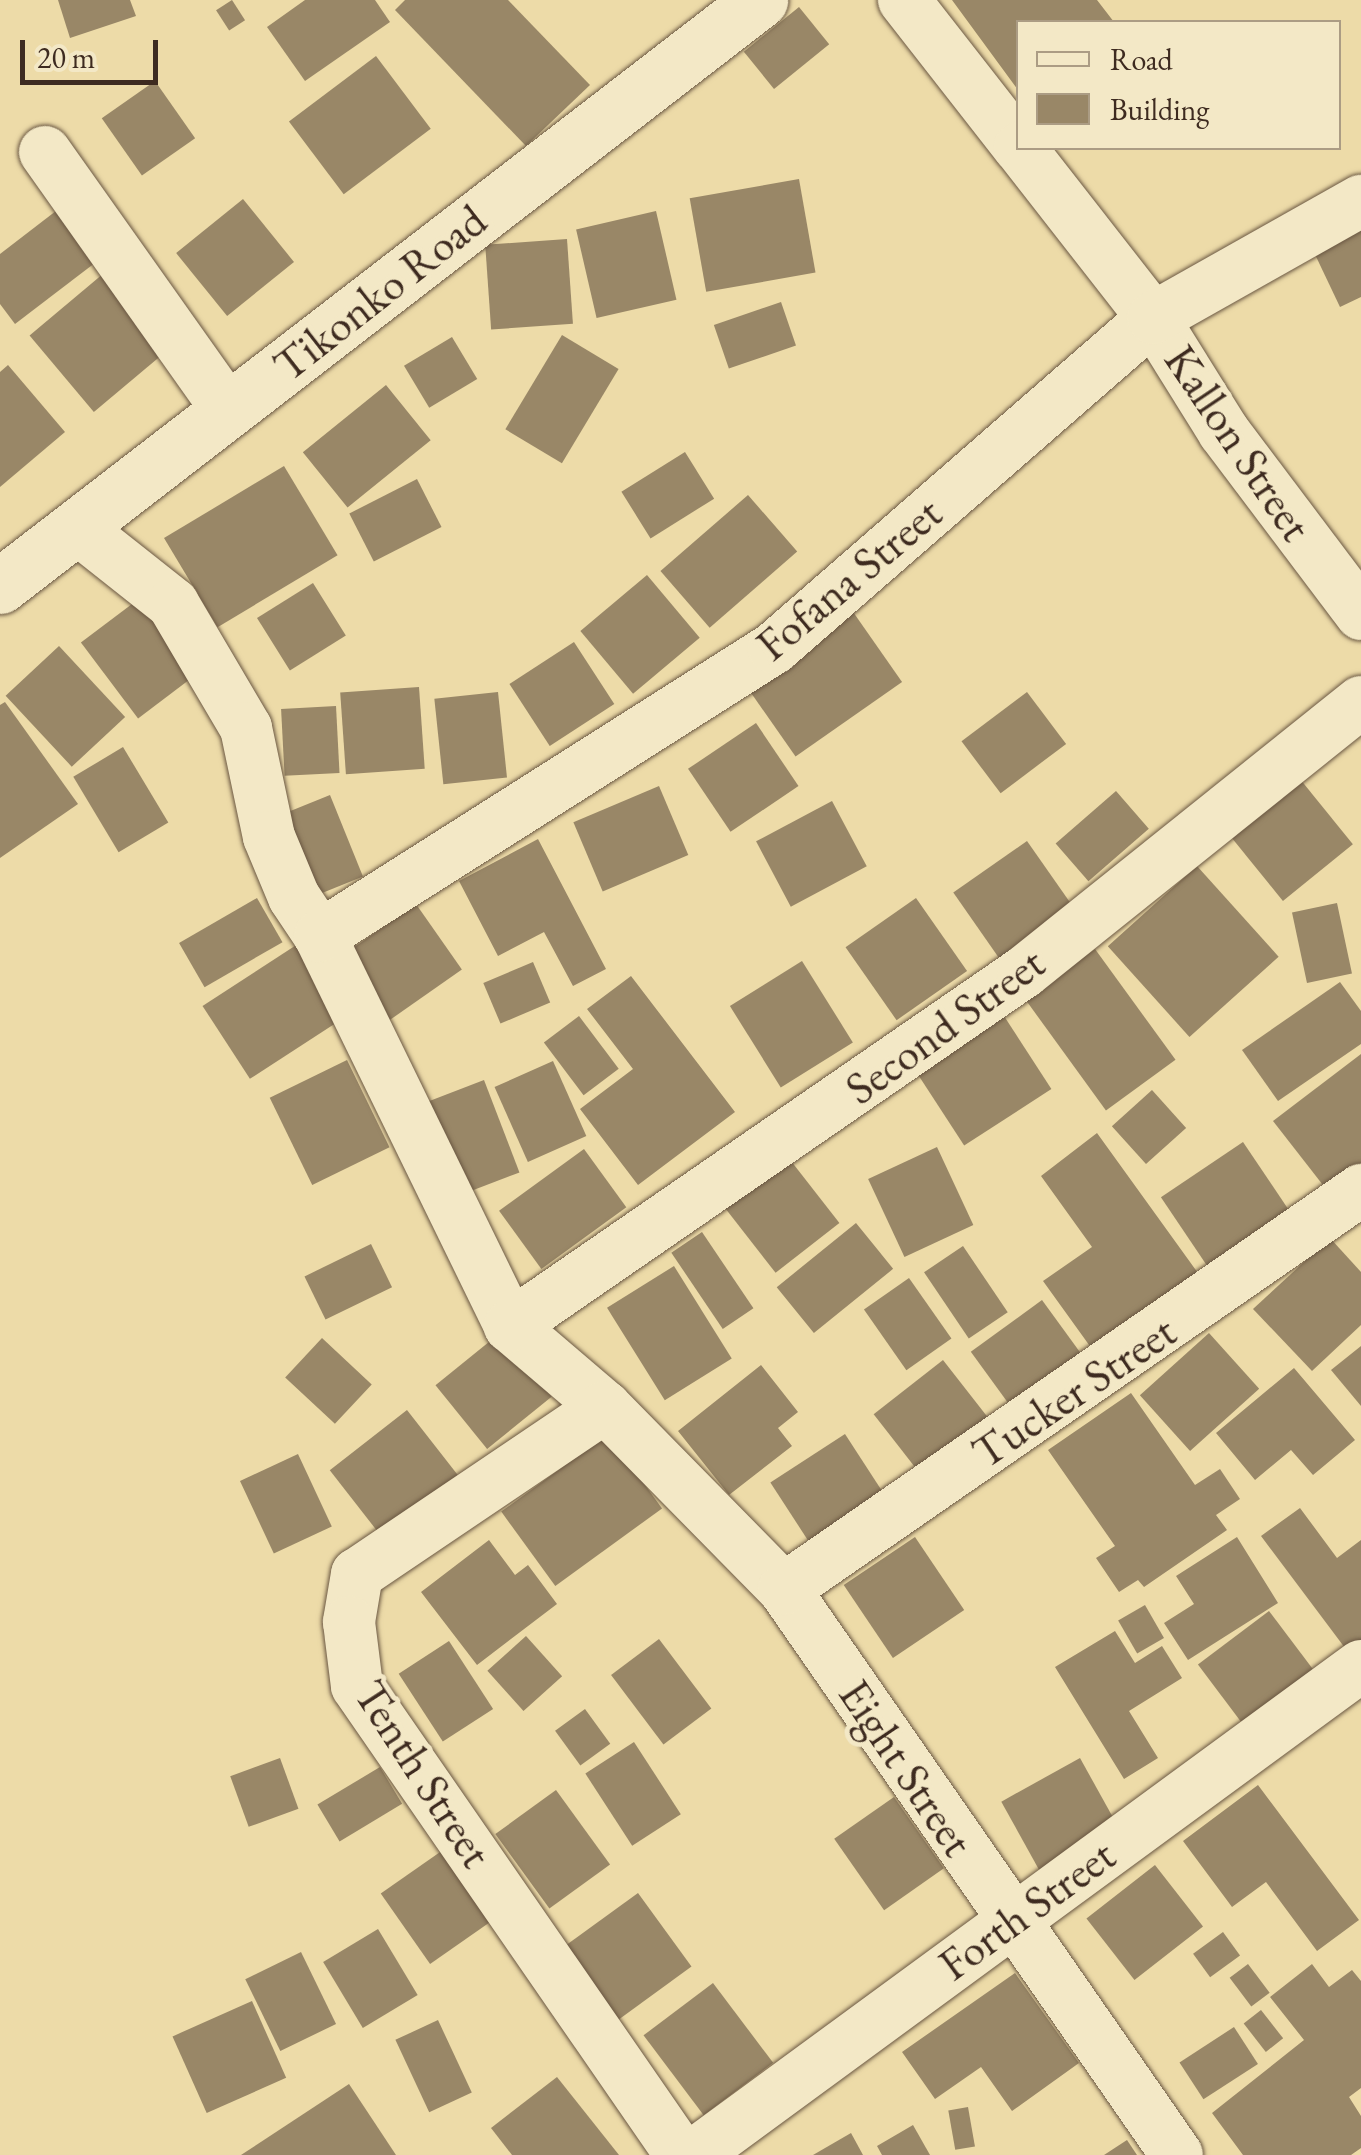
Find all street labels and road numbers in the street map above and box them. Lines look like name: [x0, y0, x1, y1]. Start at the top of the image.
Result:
street label: Tikonko Road: [263, 193, 497, 393]
street label: Kallon Street: [1153, 335, 1323, 551]
street label: Fofana Street: [746, 486, 952, 672]
street label: Second Street: [835, 936, 1055, 1116]
street label: Tucker Street: [962, 1304, 1186, 1480]
street label: Tenth Street: [343, 1670, 503, 1878]
street label: Eight Street: [827, 1670, 985, 1866]
street label: Forth Street: [929, 1828, 1125, 1992]

